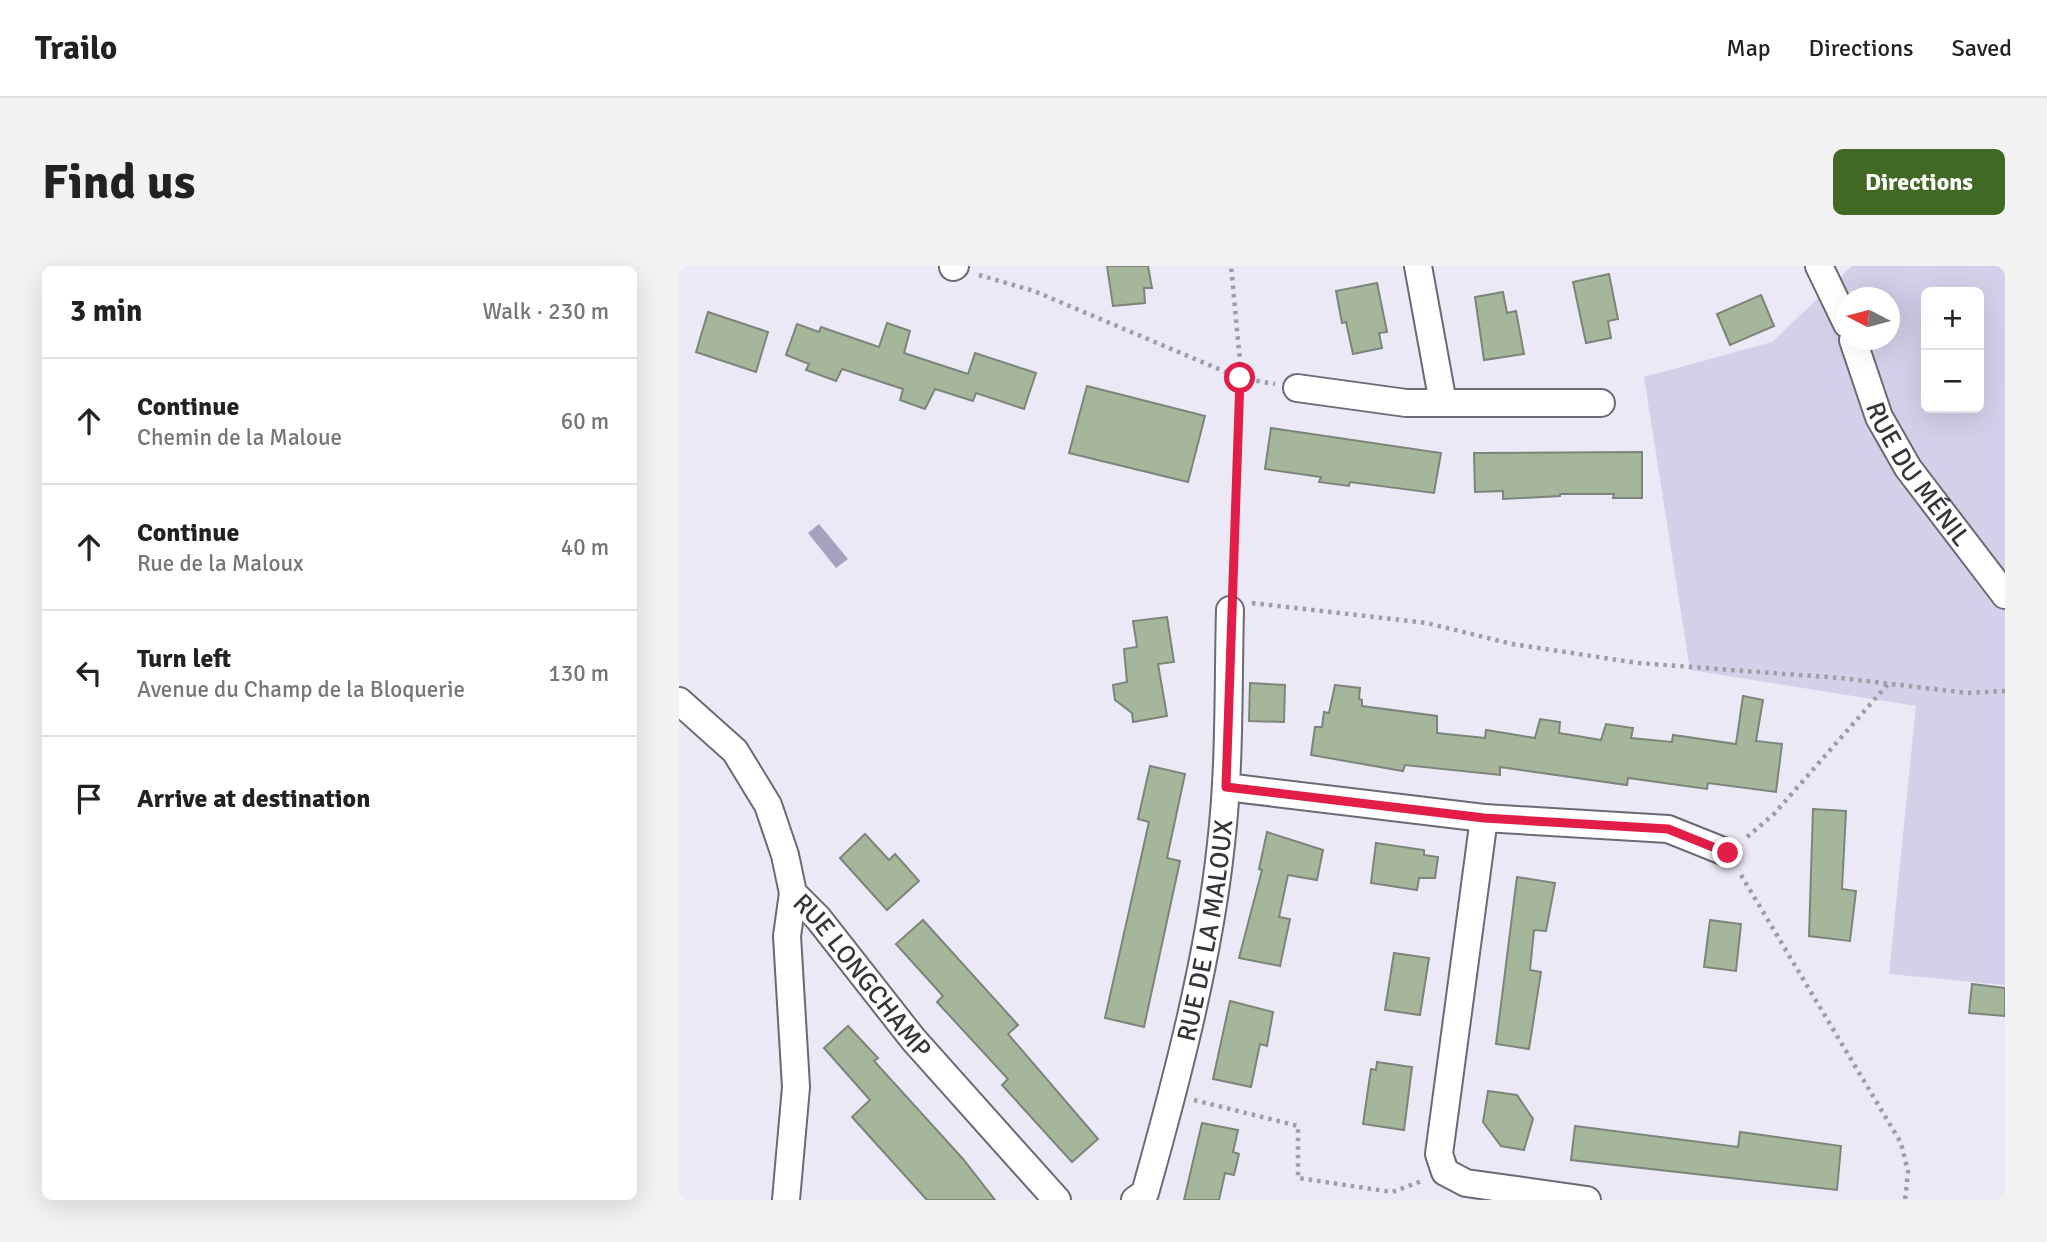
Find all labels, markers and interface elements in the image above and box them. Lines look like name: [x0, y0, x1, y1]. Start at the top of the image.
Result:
text: Trailo: [35, 28, 117, 69]
text: Map: [1726, 33, 1771, 63]
text: Directions: [1809, 33, 1914, 63]
text: Saved: [1952, 33, 2012, 63]
button: Directions: [1833, 149, 2005, 215]
text: Find us: [42, 152, 195, 212]
north arrow: [1837, 287, 1900, 350]
map controls: [1921, 287, 1984, 413]
button: +: [1921, 287, 1984, 350]
text: 3 min: [70, 293, 142, 330]
text: Walk · 230 m: [483, 297, 609, 326]
button: −: [1921, 350, 1984, 413]
route start: [1224, 362, 1255, 393]
text: Continue: [137, 391, 239, 423]
street label: RUE DU MÉNIL: [1858, 398, 1977, 553]
icon: ahead: [70, 402, 108, 440]
text: 60 m: [561, 407, 609, 436]
text: Chemin de la Maloue: [137, 423, 342, 452]
text: Continue: [137, 517, 239, 549]
icon: ahead: [70, 528, 108, 566]
text: 40 m: [561, 533, 609, 562]
text: Rue de la Maloux: [137, 549, 304, 578]
text: Turn left: [137, 643, 231, 675]
icon: left: [70, 654, 108, 692]
text: 130 m: [548, 659, 609, 688]
text: Avenue du Champ de la Bloquerie: [137, 675, 465, 704]
icon: arrive: [70, 780, 108, 818]
text: Arrive at destination: [137, 783, 370, 815]
street label: RUE DE LA MALOUX: [1171, 818, 1240, 1045]
route end: [1712, 837, 1743, 868]
street label: RUE LONGCHAMP: [786, 887, 938, 1065]

